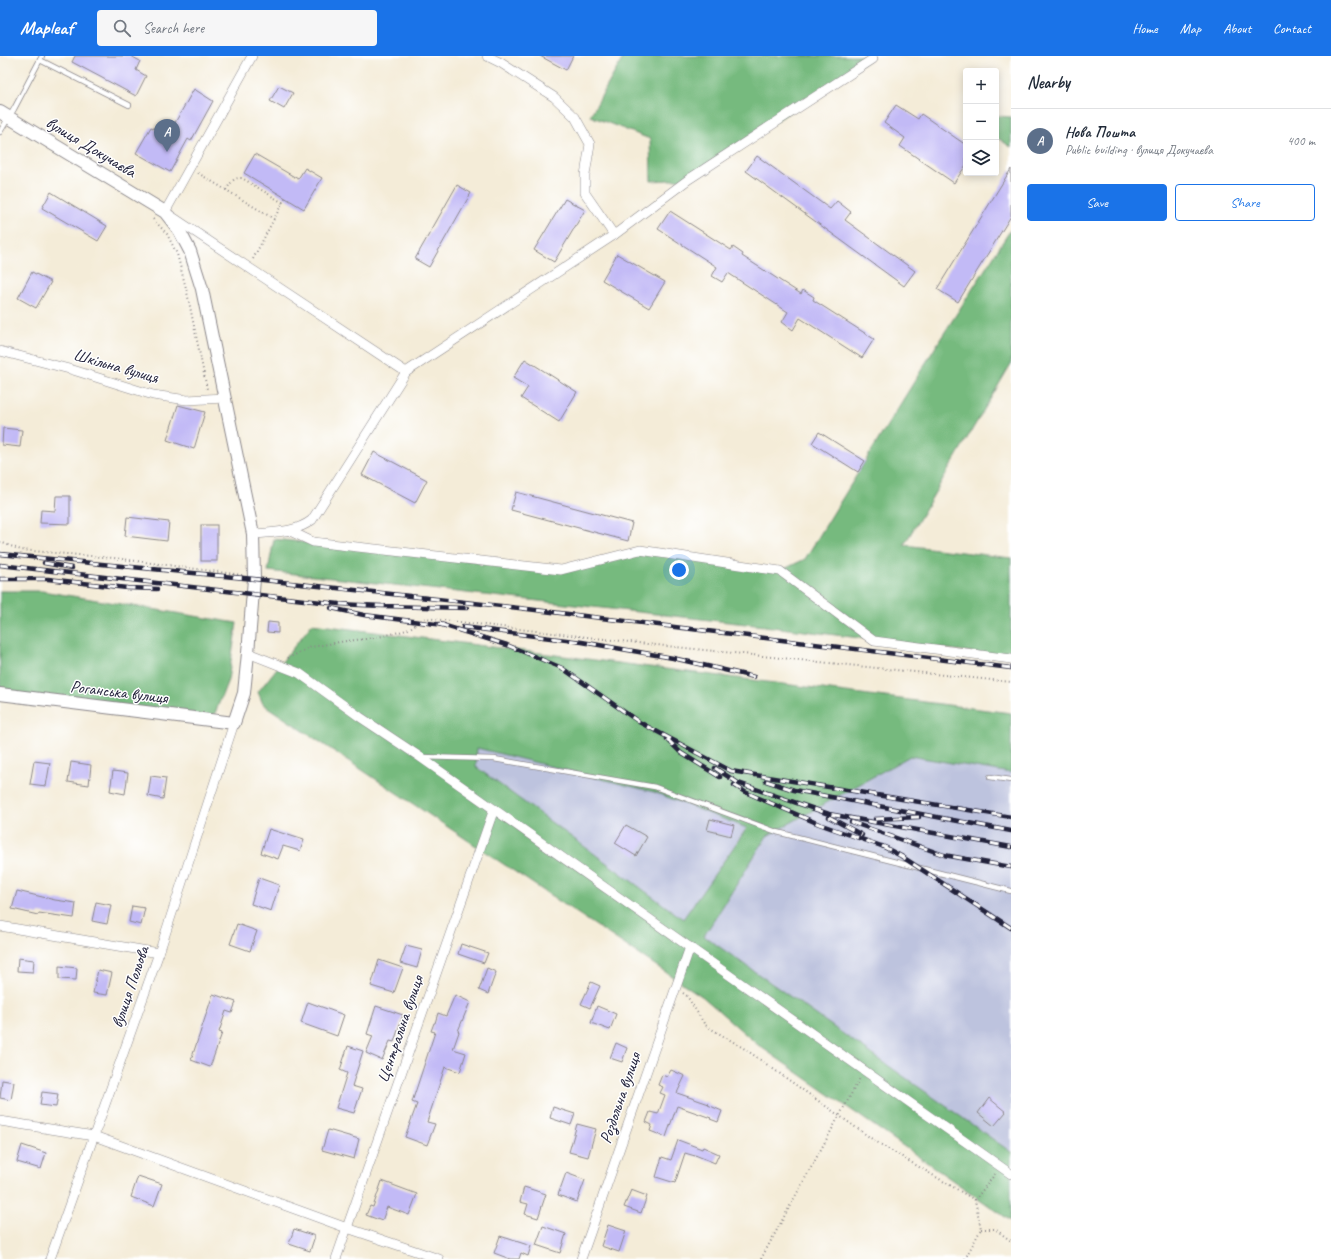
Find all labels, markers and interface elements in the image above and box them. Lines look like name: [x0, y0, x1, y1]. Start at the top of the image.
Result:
search box: [97, 10, 377, 46]
text: Mapleaf: [20, 16, 73, 40]
icon: search: [111, 17, 133, 39]
text: Search here: [143, 19, 204, 38]
text: Home: [1132, 20, 1158, 37]
text: Map: [1180, 20, 1201, 37]
text: About: [1223, 20, 1251, 37]
text: Contact: [1273, 20, 1311, 37]
map controls: [963, 68, 999, 176]
button: +: [963, 68, 999, 104]
text: Nearby: [1027, 72, 1070, 93]
button: −: [963, 104, 999, 140]
street label: вулиця Докучаєва: [42, 112, 141, 183]
pin: A: [154, 119, 180, 152]
text: Нова Пошта: [1065, 123, 1135, 142]
text: A: [1037, 133, 1043, 149]
text: 400 m: [1287, 133, 1315, 149]
button: layers: [963, 140, 999, 176]
text: Public building · вулиця Докучаєва: [1065, 142, 1213, 158]
button: Save: [1027, 184, 1167, 221]
button: Share: [1175, 184, 1315, 221]
street label: Шкільна вулиця: [71, 344, 162, 388]
your location: [669, 560, 689, 580]
street label: Роганська вулиця: [69, 676, 170, 709]
street label: вулиця Польова: [106, 942, 154, 1031]
street label: Центральна вулиця: [372, 972, 429, 1085]
street label: Роздольна вулиця: [595, 1049, 647, 1147]

